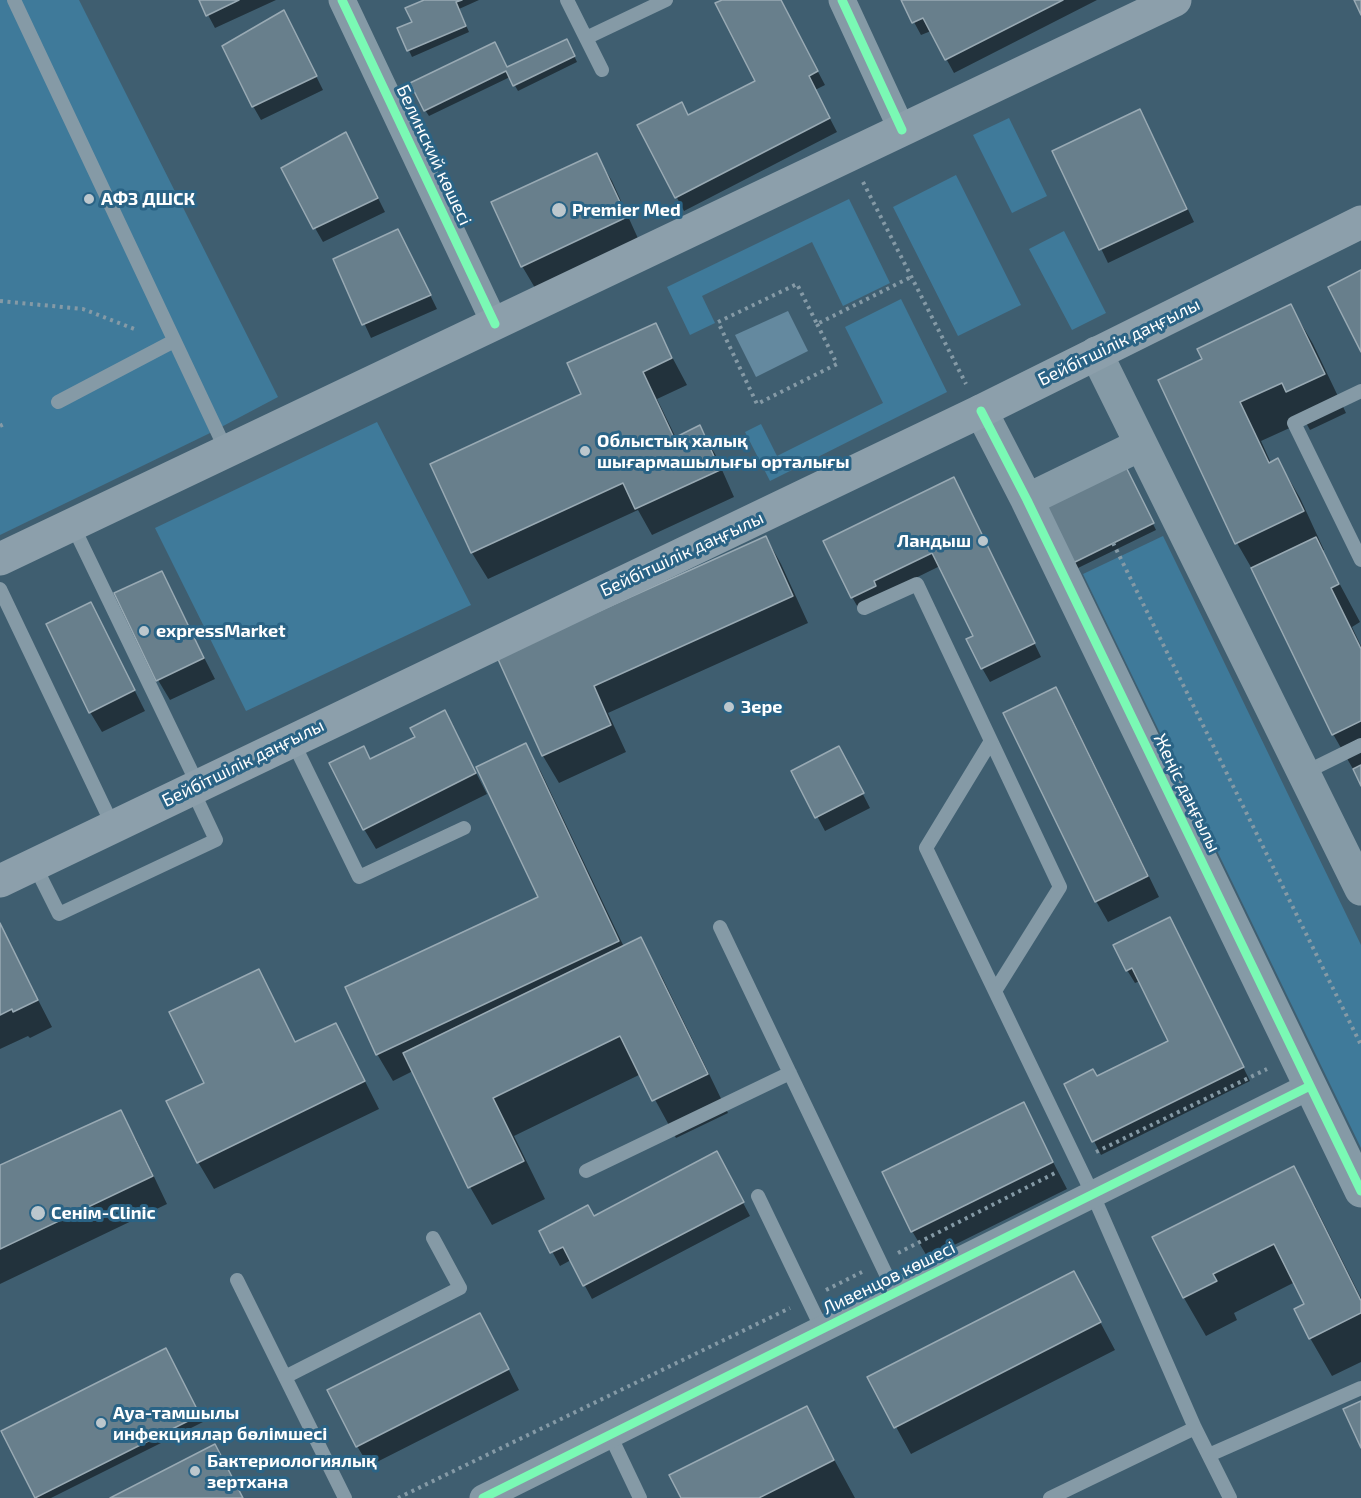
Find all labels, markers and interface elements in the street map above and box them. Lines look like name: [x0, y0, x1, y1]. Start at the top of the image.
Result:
street label: Белинский көшесі: [392, 81, 476, 229]
place label: АФЗ ДШСК: [101, 188, 195, 210]
marker: АФЗ ДШСК: [82, 192, 96, 206]
place label: Premier Med: [572, 199, 681, 221]
marker: Premier Med: [550, 201, 568, 219]
street label: Бейбітшілік даңғылы: [1034, 293, 1204, 391]
place label: Облыстық халық шығармашылығы орталығы: [597, 430, 849, 472]
marker: Облыстық халық шығармашылығы орталығы: [578, 444, 592, 458]
street label: Бейбітшілік даңғылы: [597, 507, 767, 601]
place label: Ландыш: [897, 530, 971, 552]
marker: Ландыш: [976, 534, 990, 548]
place label: expressMarket: [156, 620, 286, 642]
marker: expressMarket: [137, 624, 151, 638]
place label: Зере: [741, 696, 782, 718]
marker: Зере: [722, 700, 736, 714]
street label: Бейбітшілік даңғылы: [158, 714, 328, 812]
street label: Жеңіс даңғылы: [1149, 730, 1225, 856]
place label: Сенім-Clinic: [51, 1202, 156, 1224]
marker: Сенім-Clinic: [29, 1204, 47, 1222]
street label: Ливенцов көшесі: [819, 1237, 959, 1319]
place label: Ауа-тамшылы инфекциялар бөлімшесі: [113, 1402, 327, 1444]
marker: Ауа-тамшылы инфекциялар бөлімшесі: [94, 1416, 108, 1430]
place label: Бактериологиялық зертхана: [207, 1450, 377, 1492]
marker: Бактериологиялық зертхана: [188, 1464, 202, 1478]

